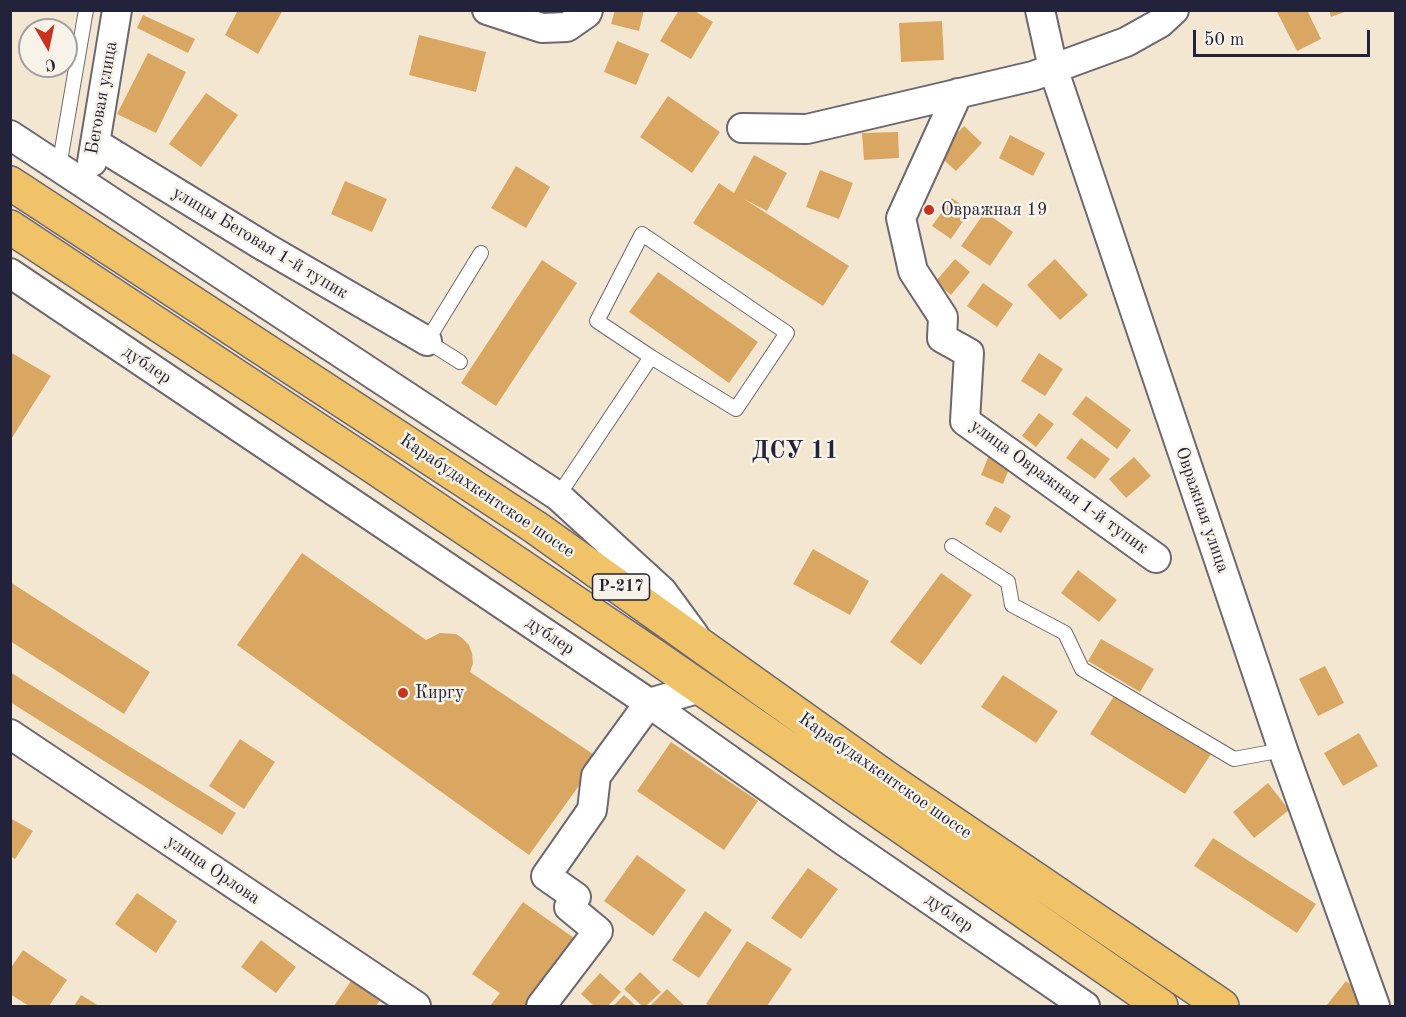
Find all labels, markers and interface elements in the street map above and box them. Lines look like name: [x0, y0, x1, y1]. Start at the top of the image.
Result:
north arrow: [18, 18, 78, 78]
scale bar: [1196, 18, 1373, 56]
text: 50 m: [1204, 31, 1244, 49]
street label: Беговая улица: [81, 40, 123, 156]
text: С: [44, 55, 57, 73]
street label: улицы Беговая 1-й тупик: [168, 182, 352, 304]
place label: Овражная 19: [941, 199, 1047, 221]
marker: Овражная 19: [922, 203, 936, 217]
street label: дублер: [119, 341, 175, 389]
street label: улица Овражная 1-й тупик: [966, 415, 1152, 559]
street label: Карабудахкентское шоссе: [395, 429, 579, 563]
district label: ДСУ 11: [752, 438, 838, 466]
street label: Овражная улица: [1170, 444, 1234, 576]
road number: Р-217: [592, 574, 650, 600]
street label: дублер: [522, 612, 578, 660]
place label: Киргу: [415, 682, 464, 704]
marker: Киргу: [396, 686, 410, 700]
street label: Карабудахкентское шоссе: [794, 708, 976, 844]
street label: улица Орлова: [162, 831, 264, 909]
street label: дублер: [921, 889, 977, 937]

